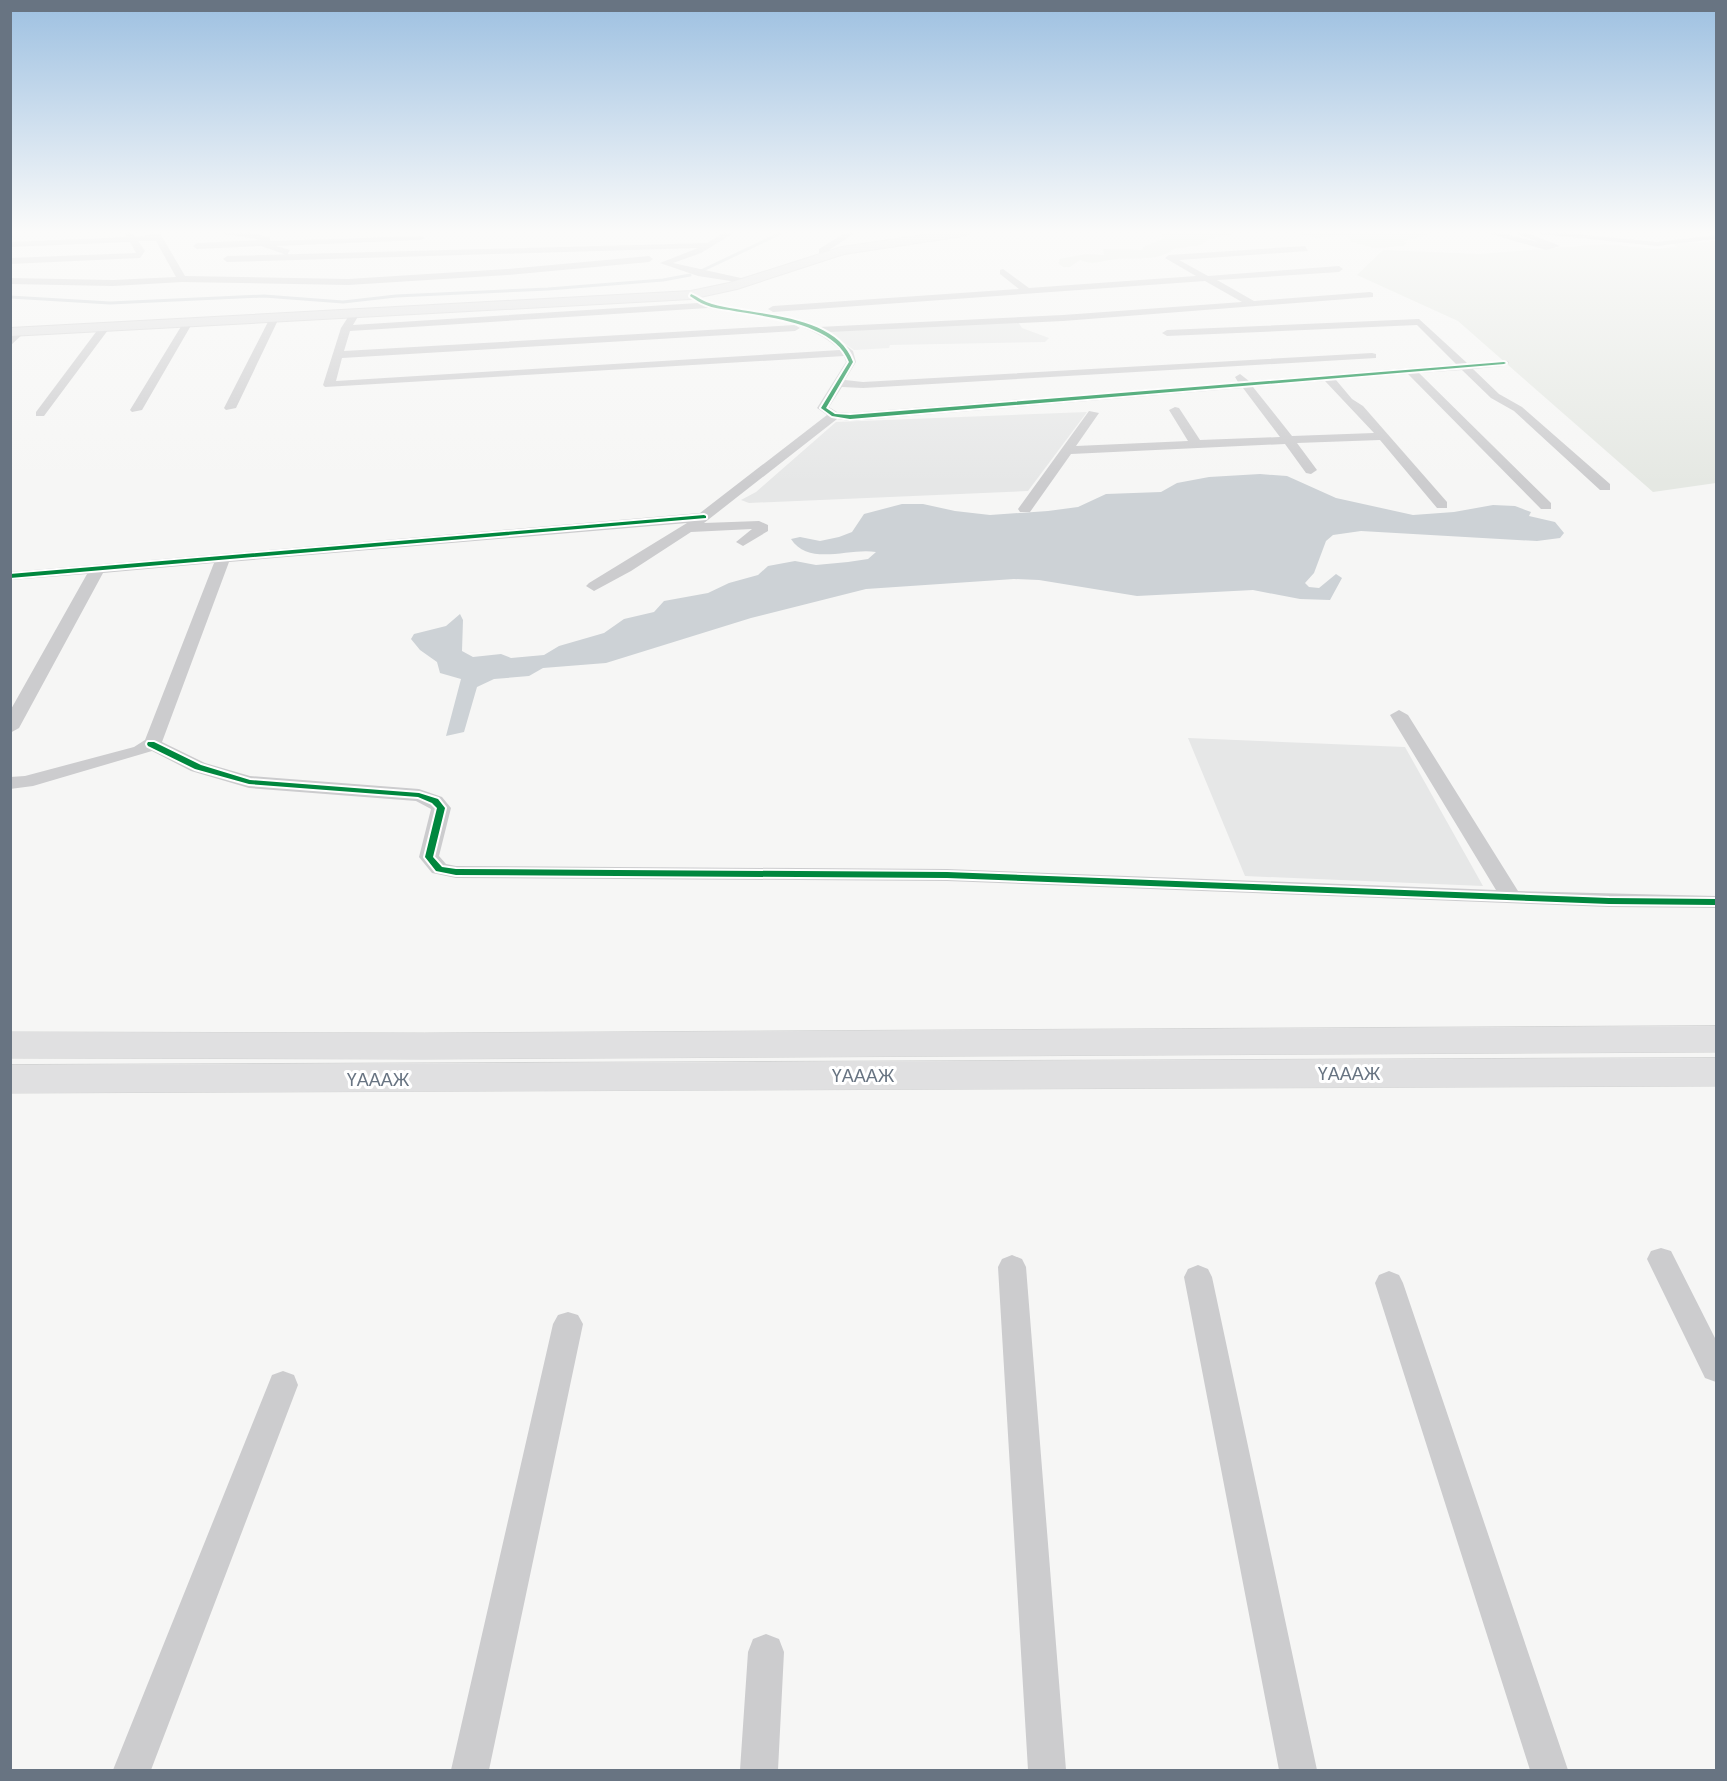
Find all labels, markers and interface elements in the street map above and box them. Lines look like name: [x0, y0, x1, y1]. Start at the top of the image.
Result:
street label: ҮАААЖ: [1318, 1063, 1381, 1084]
street label: ҮАААЖ: [832, 1065, 895, 1086]
street label: ҮАААЖ: [347, 1069, 410, 1090]

